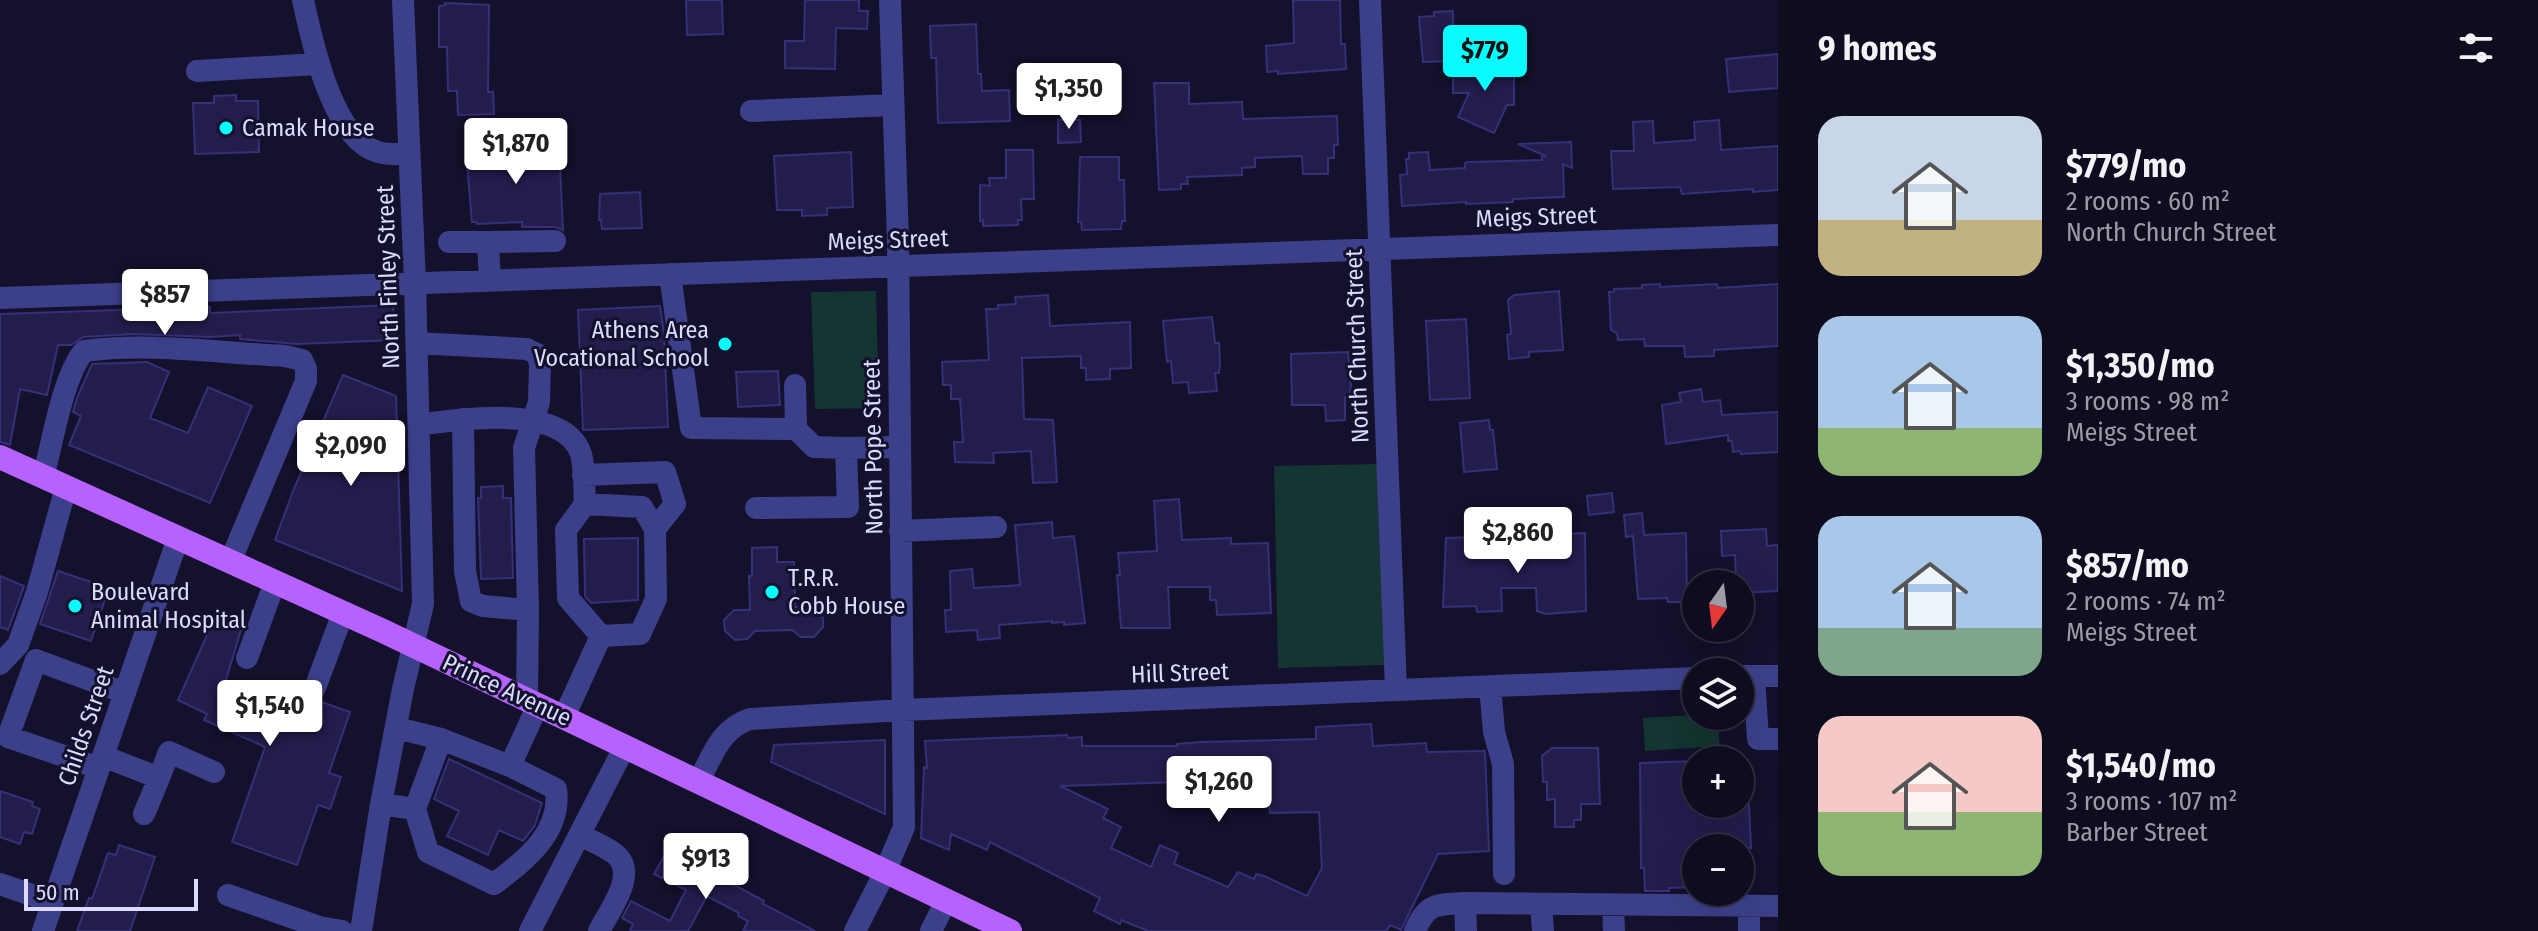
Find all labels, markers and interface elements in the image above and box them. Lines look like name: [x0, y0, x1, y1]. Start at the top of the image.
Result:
pin: $779: [1438, 25, 1532, 93]
icon: filters: [2454, 26, 2498, 70]
text: 9 homes: [1818, 28, 1937, 69]
text: $779: [1461, 35, 1509, 66]
pin: $1,350: [1004, 63, 1134, 131]
text: $1,350: [1035, 73, 1103, 104]
place label: Camak House: [242, 114, 375, 142]
pin: $1,870: [451, 118, 581, 186]
marker: Camak House: [217, 119, 235, 137]
text: $1,870: [482, 128, 550, 159]
text: $779/mo: [2066, 145, 2186, 186]
icon: home: [1882, 148, 1978, 244]
street label: North Finley Street: [371, 185, 405, 369]
text: 2 rooms · 60 m²: [2066, 186, 2230, 217]
street label: Meigs Street: [1475, 201, 1597, 233]
text: North Church Street: [2066, 217, 2276, 248]
street label: Meigs Street: [827, 224, 949, 256]
street label: North Church Street: [1340, 248, 1374, 443]
pin: $857: [118, 269, 212, 337]
text: $857: [140, 279, 190, 310]
place label: Athens Area Vocational School: [534, 316, 709, 372]
marker: Athens Area Vocational School: [716, 335, 734, 353]
text: $1,350/mo: [2066, 345, 2215, 386]
icon: home: [1882, 348, 1978, 444]
street label: North Pope Street: [857, 359, 889, 535]
text: 3 rooms · 98 m²: [2066, 386, 2229, 417]
text: Meigs Street: [2066, 417, 2197, 448]
pin: $2,090: [286, 420, 416, 488]
text: $2,090: [315, 430, 387, 461]
pin: $2,860: [1453, 507, 1583, 575]
text: $2,860: [1482, 517, 1554, 548]
text: $857/mo: [2066, 545, 2189, 586]
icon: home: [1882, 548, 1978, 644]
place label: T.R.R. Cobb House: [788, 564, 905, 620]
north arrow: [1682, 570, 1754, 642]
map controls: [1682, 570, 1754, 906]
place label: Boulevard Animal Hospital: [91, 578, 246, 634]
marker: T.R.R. Cobb House: [763, 583, 781, 601]
text: 2 rooms · 74 m²: [2066, 586, 2226, 617]
marker: Boulevard Animal Hospital: [66, 597, 84, 615]
text: Meigs Street: [2066, 617, 2197, 648]
street label: Prince Avenue: [438, 648, 576, 732]
street label: Hill Street: [1131, 657, 1230, 689]
button: layers: [1682, 658, 1754, 730]
street label: Childs Street: [52, 662, 120, 789]
pin: $1,540: [205, 680, 335, 748]
text: $1,540: [235, 690, 305, 721]
text: $1,540/mo: [2066, 745, 2216, 786]
button: +: [1682, 746, 1754, 818]
icon: home: [1882, 748, 1978, 844]
pin: $1,260: [1154, 756, 1284, 824]
text: $1,260: [1185, 766, 1253, 797]
text: 3 rooms · 107 m²: [2066, 786, 2238, 817]
text: Barber Street: [2066, 817, 2208, 848]
pin: $913: [659, 833, 753, 901]
button: −: [1682, 834, 1754, 906]
text: $913: [682, 843, 730, 874]
scale bar: [24, 875, 198, 911]
text: 50 m: [36, 879, 80, 906]

